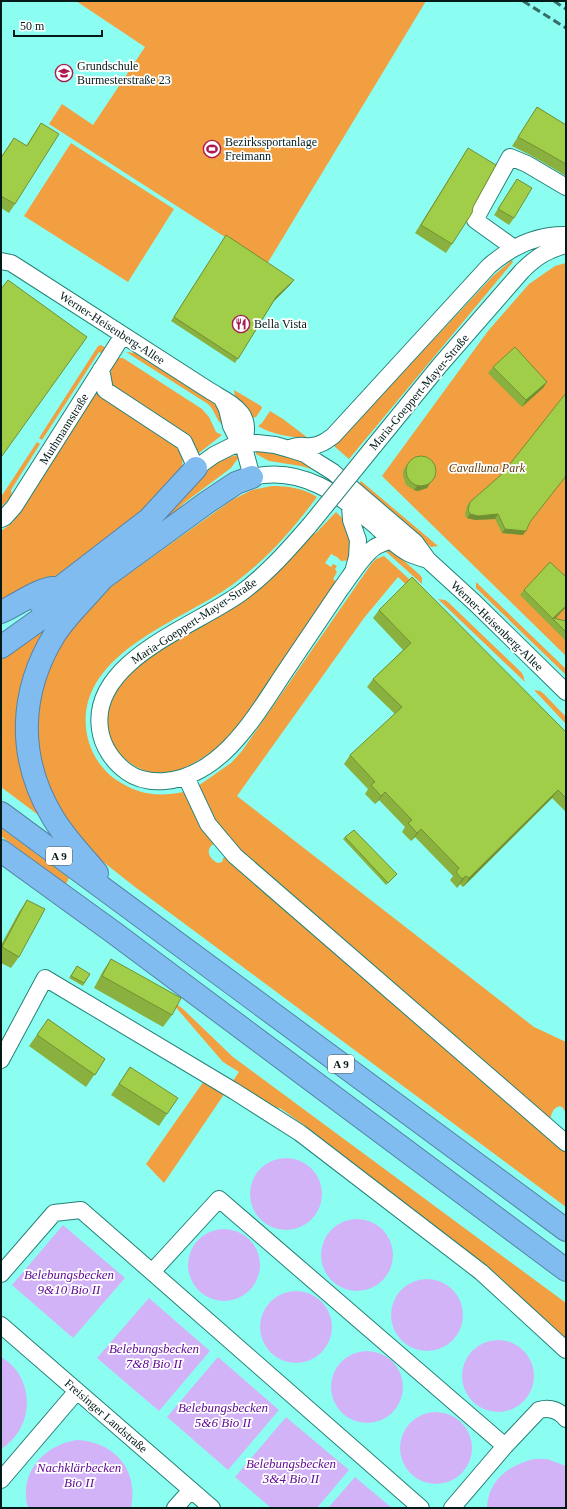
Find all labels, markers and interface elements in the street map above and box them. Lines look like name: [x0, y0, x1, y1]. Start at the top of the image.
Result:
scale bar: [14, 12, 102, 38]
text: 50 m: [20, 19, 45, 33]
place label: Grundschule Burmesterstraße 23: [77, 59, 171, 87]
school or university icon: Grundschule Burmesterstraße 23: [54, 63, 74, 83]
place label: Bezirkssportanlage Freimann: [225, 135, 317, 163]
sports icon: Bezirkssportanlage Freimann: [202, 139, 222, 159]
street label: Werner-Heisenberg-Allee: [57, 289, 167, 367]
restaurant icon: Bella Vista: [231, 314, 251, 334]
place label: Bella Vista: [254, 317, 307, 331]
street label: Maria-Goeppert-Mayer-Straße: [366, 331, 472, 453]
street label: Muthmannstraße: [37, 391, 91, 467]
park label: Cavalluna Park: [449, 461, 526, 475]
street label: Maria-Goeppert-Mayer-Straße: [129, 575, 259, 667]
street label: Werner-Heisenberg-Allee: [448, 578, 546, 674]
road number: A 9: [46, 847, 72, 865]
road number: A 9: [328, 1055, 354, 1073]
water label: Belebungsbecken 9&10 Bio II: [24, 1267, 114, 1297]
water label: Belebungsbecken 7&8 Bio II: [109, 1341, 199, 1371]
street label: Freisinger Landstraße: [62, 1376, 150, 1456]
water label: Belebungsbecken 5&6 Bio II: [178, 1400, 268, 1430]
water label: Belebungsbecken 3&4 Bio II: [246, 1456, 336, 1486]
water label: Nachklärbecken Bio II: [36, 1460, 121, 1490]

